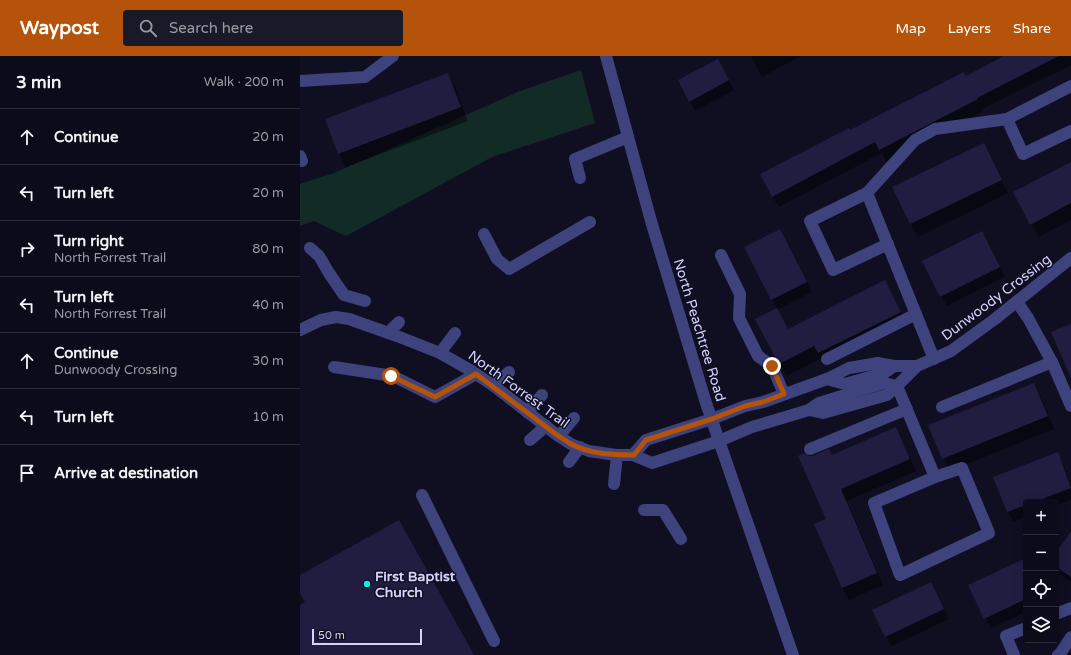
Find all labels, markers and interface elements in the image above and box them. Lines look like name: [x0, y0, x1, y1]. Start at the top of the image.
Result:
search box: [123, 10, 403, 46]
text: Waypost: [20, 17, 99, 39]
icon: search: [137, 17, 159, 39]
text: Search here: [169, 19, 253, 37]
text: Map: [896, 20, 926, 37]
text: Layers: [948, 20, 991, 37]
text: Share: [1013, 20, 1051, 37]
text: 3 min: [16, 72, 61, 93]
text: Walk · 200 m: [204, 74, 284, 90]
icon: ahead: [16, 126, 38, 148]
text: Continue: [54, 128, 118, 146]
text: 20 m: [252, 129, 284, 145]
icon: left: [16, 182, 38, 204]
text: Turn left: [54, 184, 114, 202]
text: 20 m: [252, 185, 284, 201]
text: Turn right: [54, 232, 124, 250]
icon: right: [16, 238, 38, 260]
text: 80 m: [252, 241, 284, 257]
text: North Forrest Trail: [54, 250, 166, 266]
street label: Dunwoody Crossing: [938, 251, 1054, 344]
street label: North Peachtree Road: [670, 257, 729, 404]
text: Turn left: [54, 288, 114, 306]
icon: left: [16, 294, 38, 316]
text: 40 m: [252, 297, 284, 313]
text: North Forrest Trail: [54, 306, 166, 322]
text: Continue: [54, 344, 118, 362]
street label: North Forrest Trail: [465, 347, 573, 432]
icon: ahead: [16, 350, 38, 372]
text: 30 m: [252, 353, 284, 369]
route end: [763, 357, 781, 375]
text: Dunwoody Crossing: [54, 362, 177, 378]
route start: [382, 367, 400, 385]
icon: left: [16, 406, 38, 428]
text: Turn left: [54, 408, 114, 426]
text: 10 m: [252, 409, 284, 425]
icon: arrive: [16, 462, 38, 484]
text: Arrive at destination: [54, 464, 198, 482]
map controls: [1023, 499, 1059, 643]
button: +: [1023, 499, 1059, 535]
button: −: [1023, 535, 1059, 571]
place label: First Baptist Church: [375, 568, 456, 601]
button: locate: [1023, 571, 1059, 607]
marker: First Baptist Church: [362, 579, 372, 589]
button: layers: [1023, 607, 1059, 643]
scale bar: [312, 627, 422, 646]
text: 50 m: [318, 629, 345, 642]

